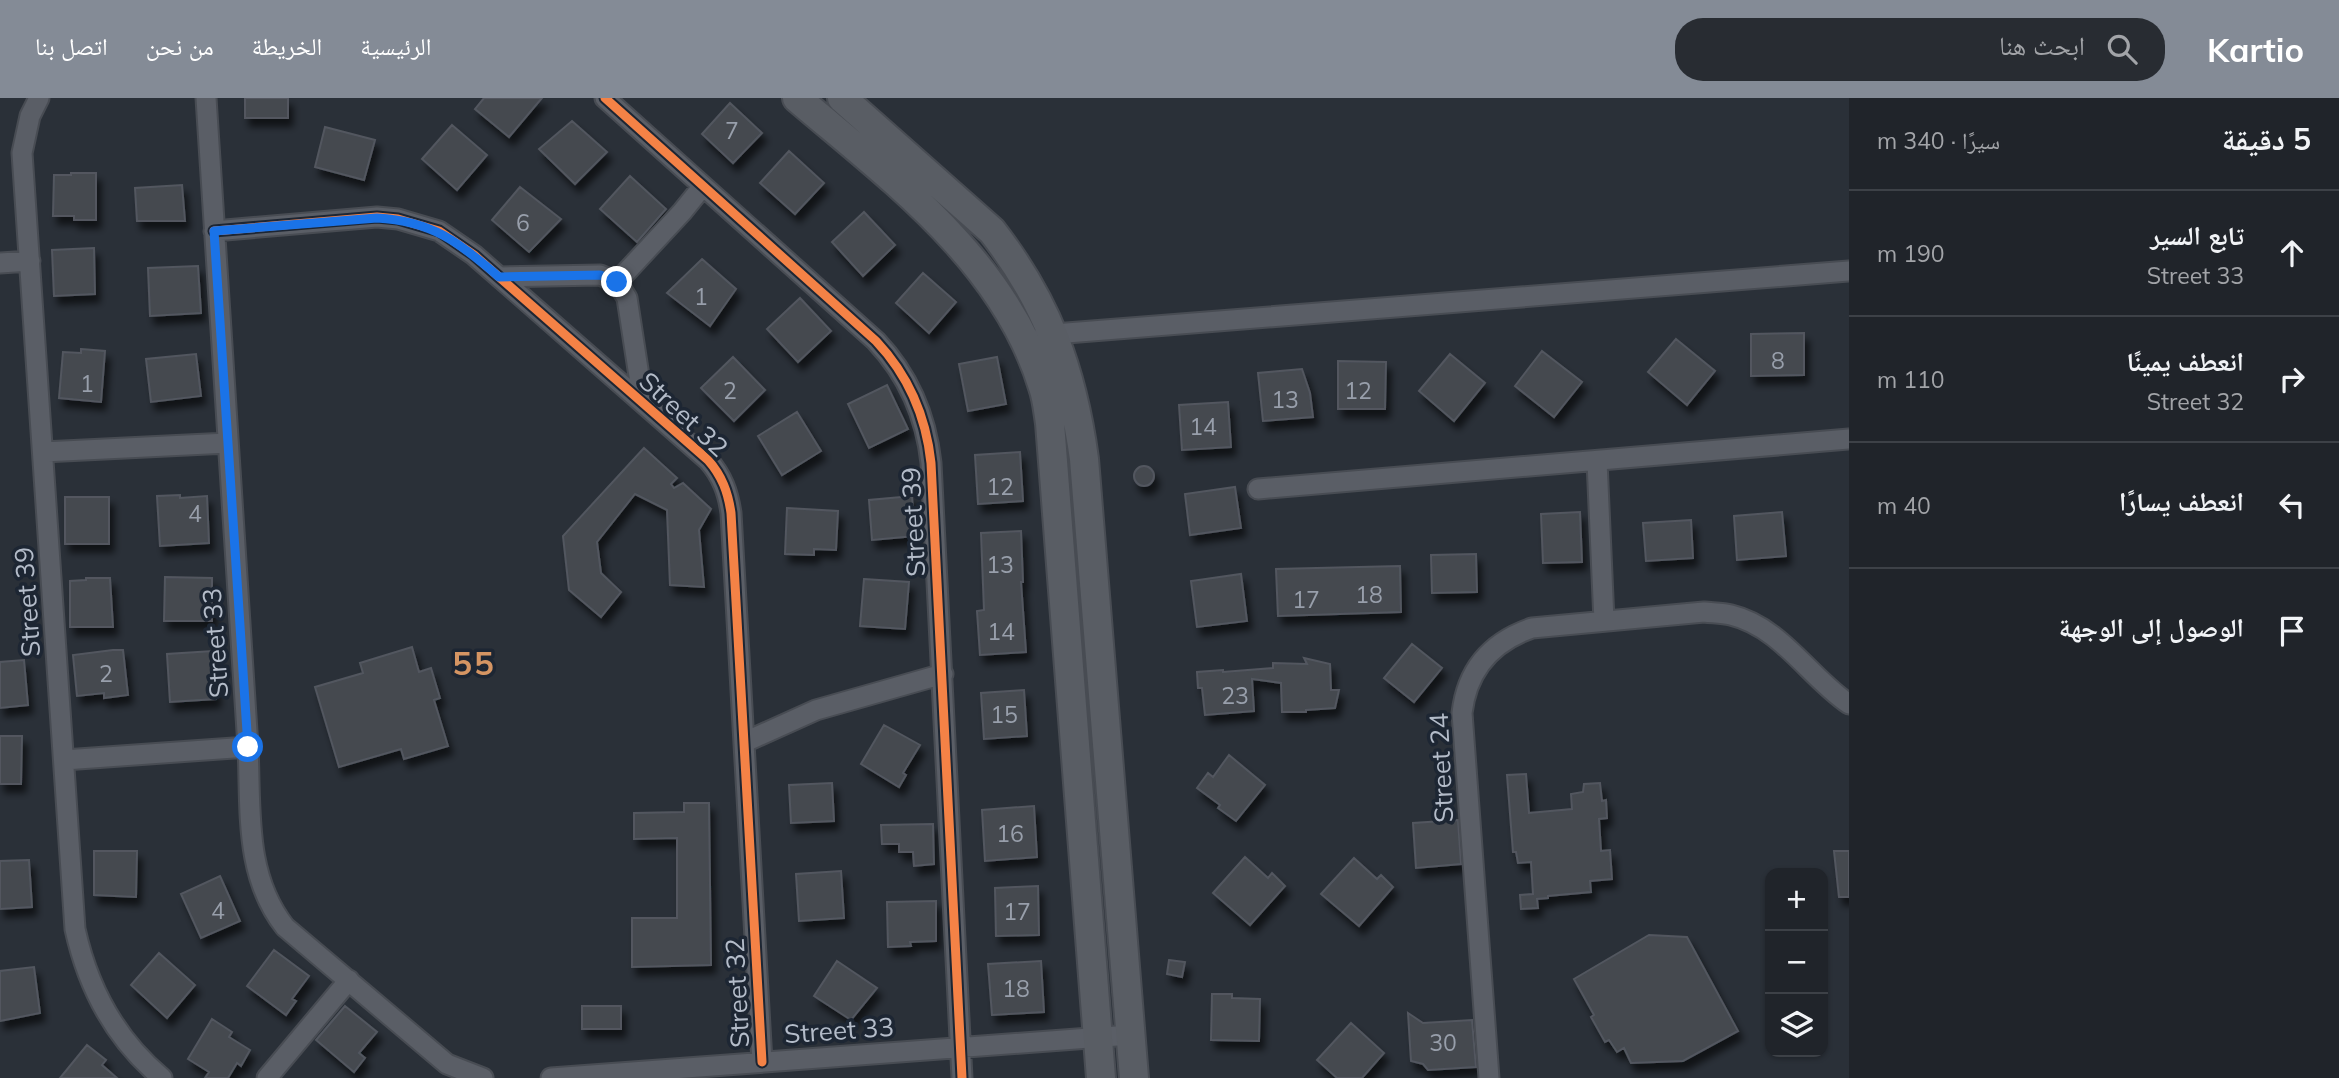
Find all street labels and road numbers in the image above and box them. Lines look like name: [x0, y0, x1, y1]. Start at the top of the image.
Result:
street label: Street 32: [633, 364, 735, 464]
street label: Street 39: [894, 466, 932, 578]
street label: Street 39: [7, 546, 47, 658]
street label: Street 33: [195, 587, 235, 699]
street label: Street 24: [1422, 712, 1460, 824]
street label: Street 32: [718, 937, 756, 1049]
street label: Street 33: [783, 1010, 895, 1050]

